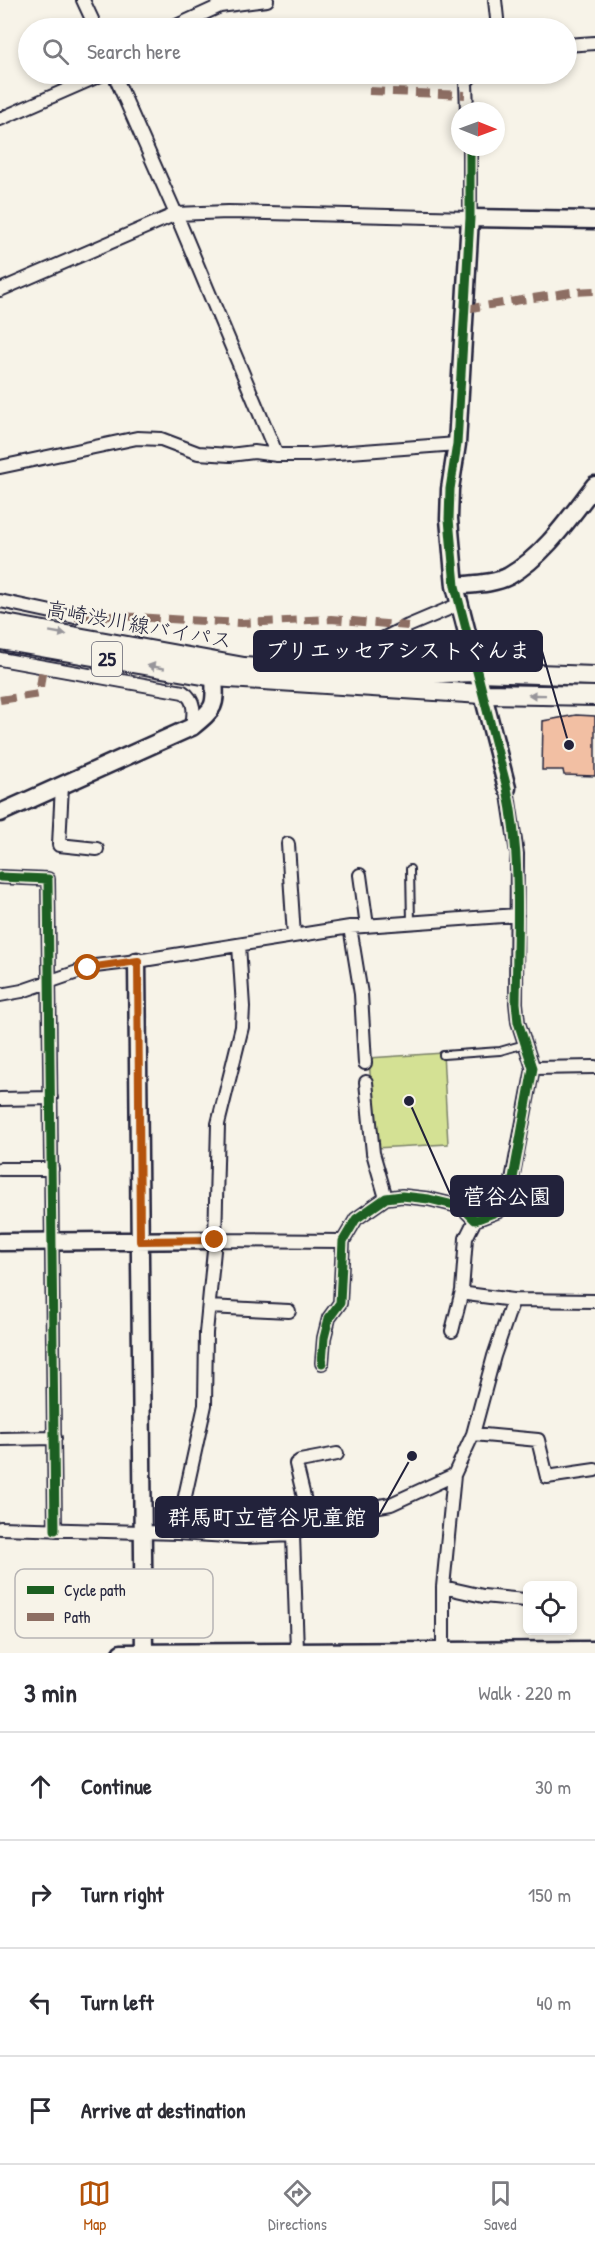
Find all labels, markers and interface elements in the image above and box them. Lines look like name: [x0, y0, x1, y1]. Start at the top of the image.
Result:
search box: [18, 18, 577, 84]
icon: search: [39, 35, 72, 68]
text: Search here: [87, 36, 181, 66]
north arrow: [451, 102, 505, 156]
street label: 高崎渋川線バイパス: [44, 594, 234, 655]
one-way arrow: [48, 629, 67, 638]
callout: プリエッセアシストぐんま: [254, 631, 542, 671]
text: プリエッセアシストぐんま: [265, 635, 531, 665]
road number: 25: [92, 642, 122, 676]
one-way arrow: [147, 662, 166, 671]
one-way arrow: [527, 690, 546, 700]
route start: [74, 954, 100, 980]
callout: 菅谷公園: [451, 1176, 563, 1216]
text: 菅谷公園: [463, 1181, 551, 1211]
route end: [201, 1226, 227, 1252]
callout: 群馬町立菅谷児童館: [156, 1497, 378, 1537]
text: 群馬町立菅谷児童館: [168, 1502, 366, 1532]
legend: [15, 1569, 213, 1638]
text: Cycle path: [64, 1579, 126, 1601]
map controls: [523, 1581, 577, 1635]
button: locate: [523, 1581, 577, 1635]
text: Path: [64, 1606, 90, 1628]
text: 3 min: [24, 1675, 77, 1710]
text: Walk · 220 m: [478, 1679, 571, 1706]
icon: ahead: [24, 1770, 57, 1803]
text: Continue: [81, 1771, 152, 1801]
text: 30 m: [535, 1773, 571, 1800]
icon: right: [24, 1878, 57, 1911]
text: Turn right: [81, 1879, 164, 1909]
text: 150 m: [528, 1881, 571, 1908]
icon: left: [24, 1986, 57, 2019]
text: Turn left: [81, 1987, 154, 2017]
text: 40 m: [536, 1989, 571, 2016]
icon: arrive: [24, 2094, 57, 2127]
text: Arrive at destination: [81, 2095, 246, 2125]
tab: Map: [78, 2177, 111, 2235]
tab: Directions: [268, 2177, 327, 2235]
tab: Saved: [484, 2177, 517, 2235]

